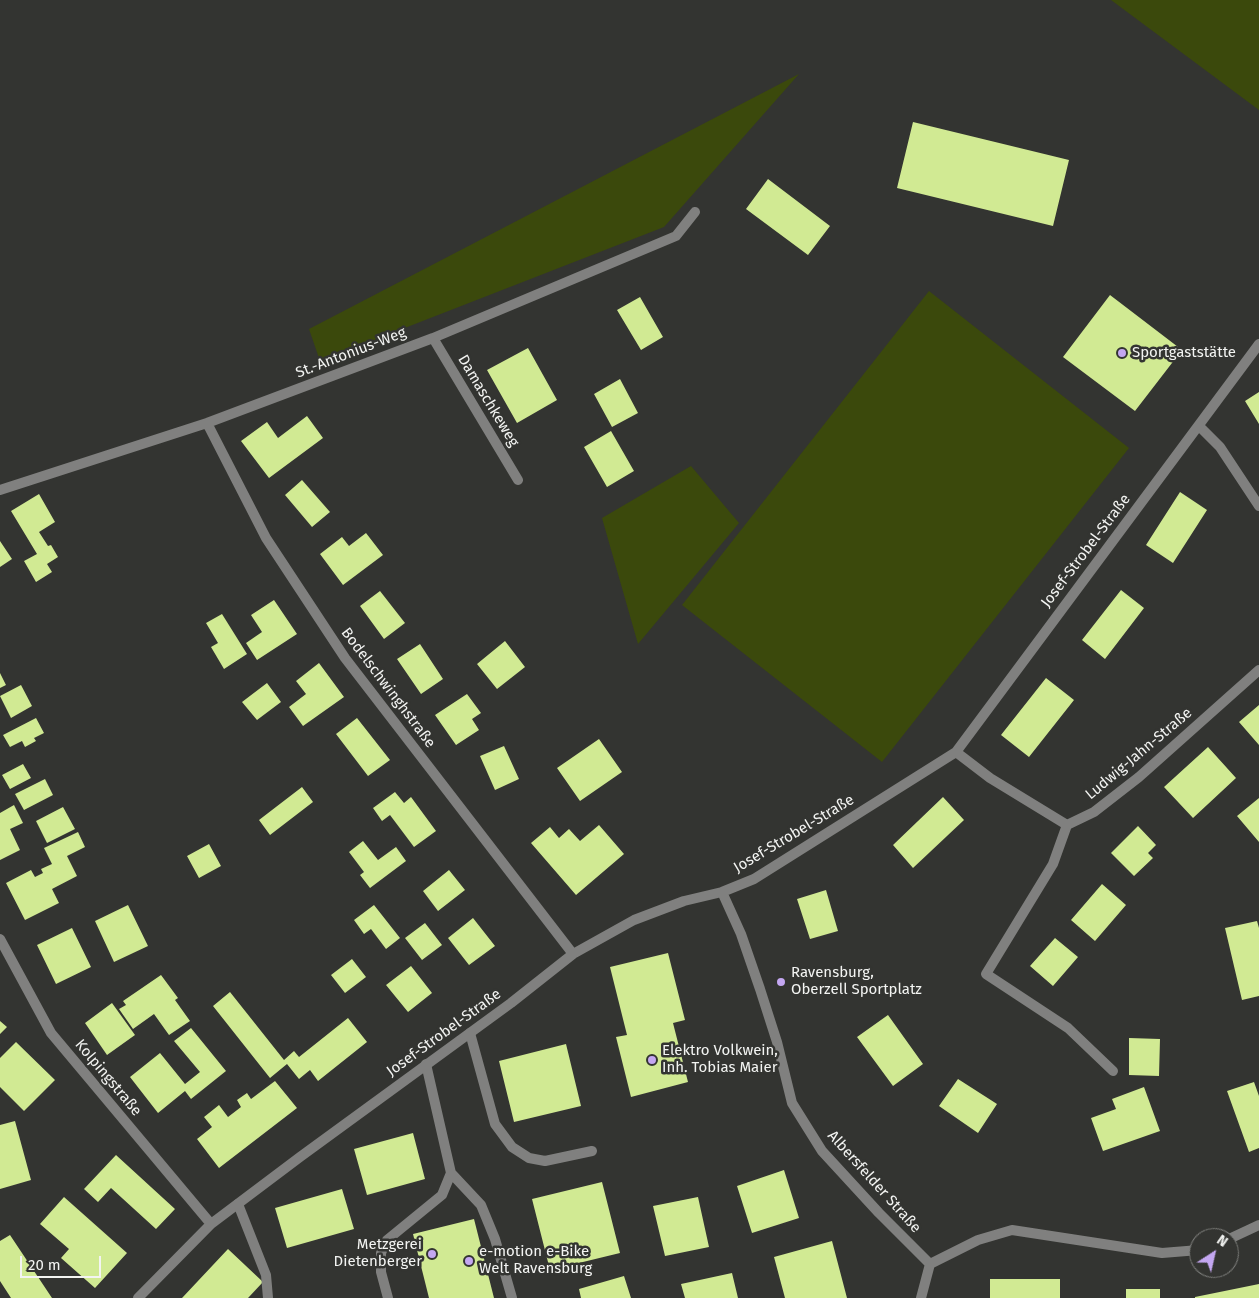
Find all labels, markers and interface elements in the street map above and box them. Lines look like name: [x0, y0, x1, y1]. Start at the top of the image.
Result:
street label: St.-Antonius-Weg: [293, 324, 409, 382]
place label: Sportgaststätte: [1132, 344, 1236, 362]
marker: Sportgaststätte: [1116, 347, 1128, 359]
street label: Damaschkeweg: [454, 352, 522, 450]
street label: Josef-Strobel-Straße: [1038, 491, 1134, 611]
street label: Bodelschwinghstraße: [337, 624, 439, 752]
street label: Ludwig-Jahn-Straße: [1082, 704, 1196, 804]
street label: Josef-Strobel-Straße: [731, 791, 857, 877]
place label: Ravensburg, Oberzell Sportplatz: [791, 964, 922, 999]
marker: Ravensburg, Oberzell Sportplatz: [775, 976, 787, 988]
street label: Josef-Strobel-Straße: [383, 985, 505, 1081]
street label: Kolpingstraße: [71, 1036, 145, 1120]
place label: Elektro Volkwein, Inh. Tobias Maier: [662, 1042, 778, 1077]
marker: Elektro Volkwein, Inh. Tobias Maier: [646, 1054, 658, 1066]
street label: Albersfelder Straße: [823, 1127, 925, 1237]
north arrow: [1189, 1228, 1239, 1278]
text: N: [1214, 1231, 1231, 1251]
place label: Metzgerei Dietenberger: [334, 1236, 422, 1271]
place label: e-motion e-Bike Welt Ravensburg: [479, 1243, 592, 1278]
scale bar: [22, 1246, 104, 1278]
marker: Metzgerei Dietenberger: [426, 1248, 438, 1260]
marker: e-motion e-Bike Welt Ravensburg: [463, 1255, 475, 1267]
text: 20 m: [28, 1256, 61, 1274]

